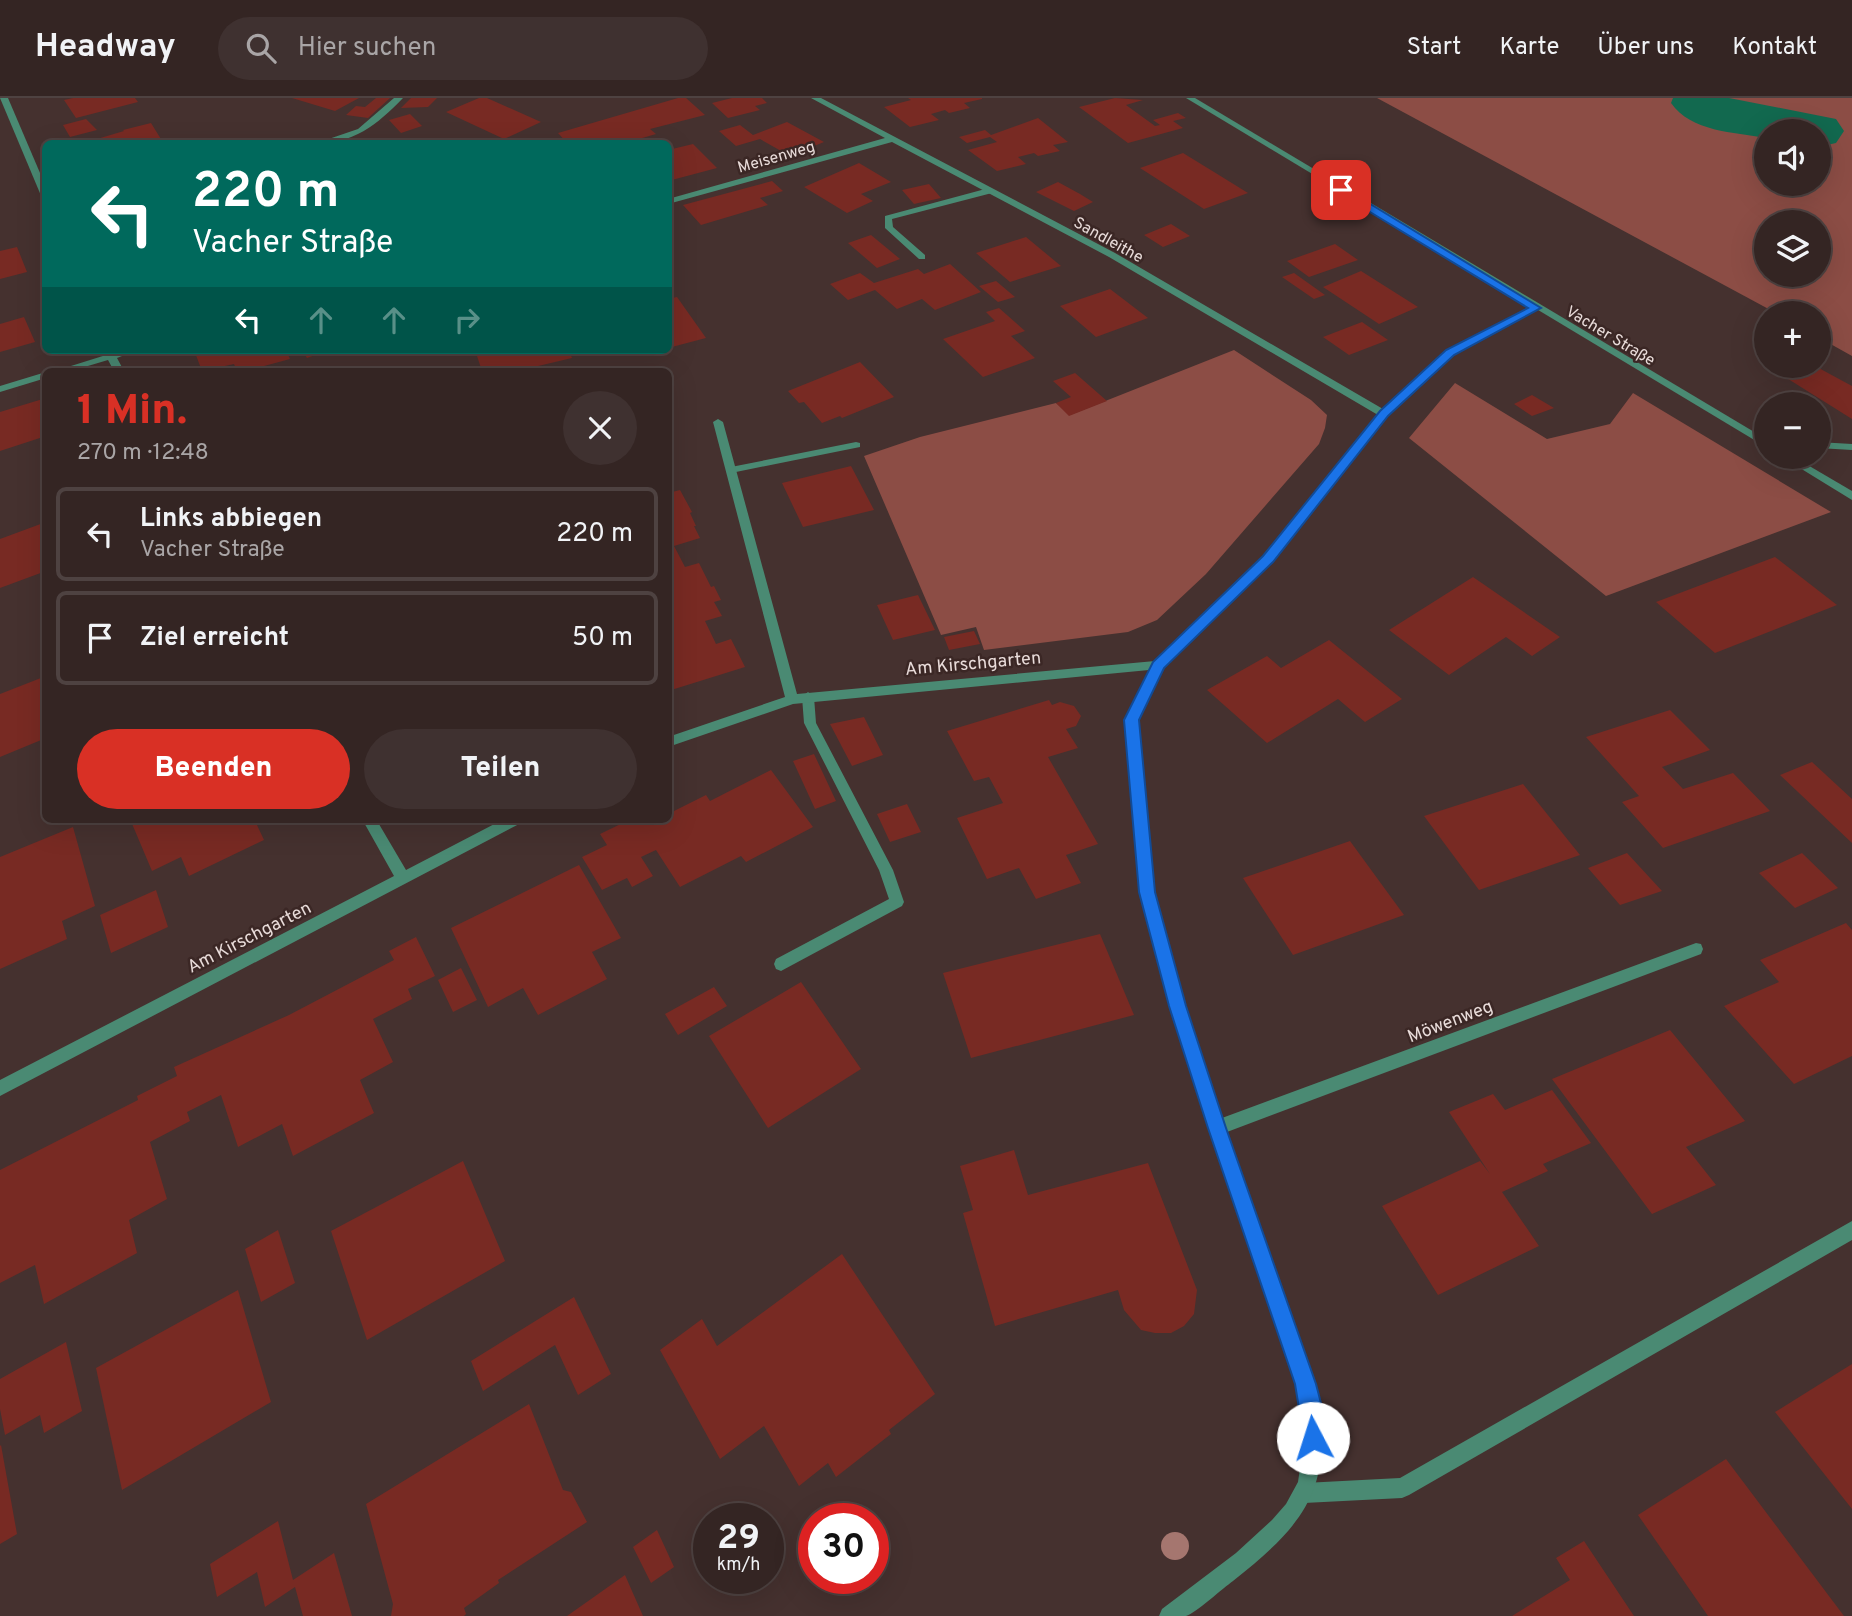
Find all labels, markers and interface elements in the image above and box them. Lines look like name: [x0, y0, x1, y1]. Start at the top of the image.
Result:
search box: [218, 17, 708, 80]
text: Headway: [35, 27, 176, 69]
icon: search: [242, 29, 280, 67]
text: Hier suchen: [298, 32, 436, 65]
text: Start: [1407, 33, 1461, 63]
text: Karte: [1499, 33, 1559, 63]
text: Über uns: [1597, 33, 1694, 63]
text: Kontakt: [1732, 33, 1817, 63]
map controls: [1754, 119, 1831, 469]
button: sound: [1754, 119, 1831, 196]
street label: Meisenweg: [735, 137, 818, 179]
pin: [1311, 160, 1371, 220]
text: 220 m: [192, 163, 339, 225]
icon: left: [77, 168, 168, 259]
icon: arrive: [1322, 171, 1360, 209]
button: layers: [1754, 210, 1831, 287]
street label: Sandleithe: [1070, 213, 1147, 268]
text: Vacher Straße: [192, 224, 393, 264]
icon: left: [229, 301, 267, 339]
icon: ahead: [302, 301, 340, 339]
icon: ahead: [375, 301, 413, 339]
icon: right: [448, 301, 486, 339]
button: +: [1754, 301, 1831, 378]
street label: Vacher Straße: [1562, 302, 1658, 371]
text: 1 Min.: [77, 386, 187, 439]
button: close: [563, 391, 637, 465]
button: −: [1754, 392, 1831, 469]
text: 270 m · 12:48: [77, 439, 209, 468]
text: Links abbiegen: [140, 503, 322, 536]
icon: left: [81, 515, 119, 553]
text: 220 m: [556, 518, 633, 551]
text: Vacher Straße: [140, 536, 285, 565]
icon: arrive: [81, 619, 119, 657]
text: Ziel erreicht: [140, 622, 289, 655]
text: 50 m: [572, 622, 633, 655]
street label: Am Kirschgarten: [904, 647, 1042, 682]
button: Beenden: [77, 729, 350, 809]
button: Teilen: [364, 729, 637, 809]
street label: Am Kirschgarten: [184, 897, 316, 980]
street label: Möwenweg: [1405, 996, 1497, 1049]
position arrow: [1276, 1401, 1350, 1475]
speed limit sign: 30: [798, 1503, 889, 1594]
text: 29: [717, 1517, 760, 1561]
text: km/h: [717, 1554, 760, 1577]

